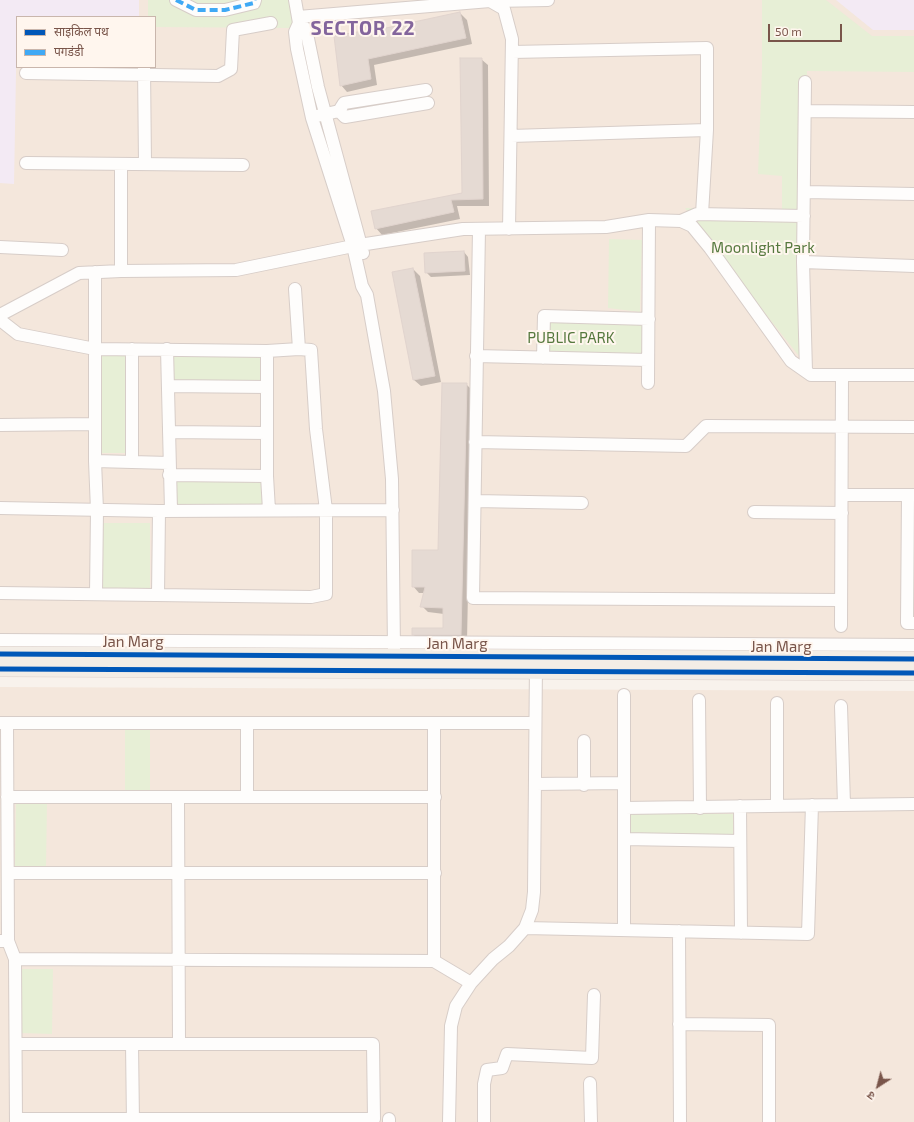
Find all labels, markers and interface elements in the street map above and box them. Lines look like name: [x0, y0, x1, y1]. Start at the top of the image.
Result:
legend: [16, 16, 156, 68]
scale bar: [770, 16, 844, 42]
district label: SECTOR 22: [311, 18, 415, 40]
text: साइकिल पथ: [54, 24, 109, 38]
text: 50 m: [775, 24, 802, 38]
text: पगडंडी: [54, 44, 84, 58]
park label: Moonlight Park: [711, 239, 815, 257]
park label: PUBLIC PARK: [527, 329, 615, 347]
street label: Jan Marg: [102, 633, 164, 651]
street label: Jan Marg: [426, 635, 488, 653]
street label: Jan Marg: [750, 638, 812, 656]
north arrow: [858, 1066, 898, 1106]
text: उ: [864, 1089, 877, 1103]

